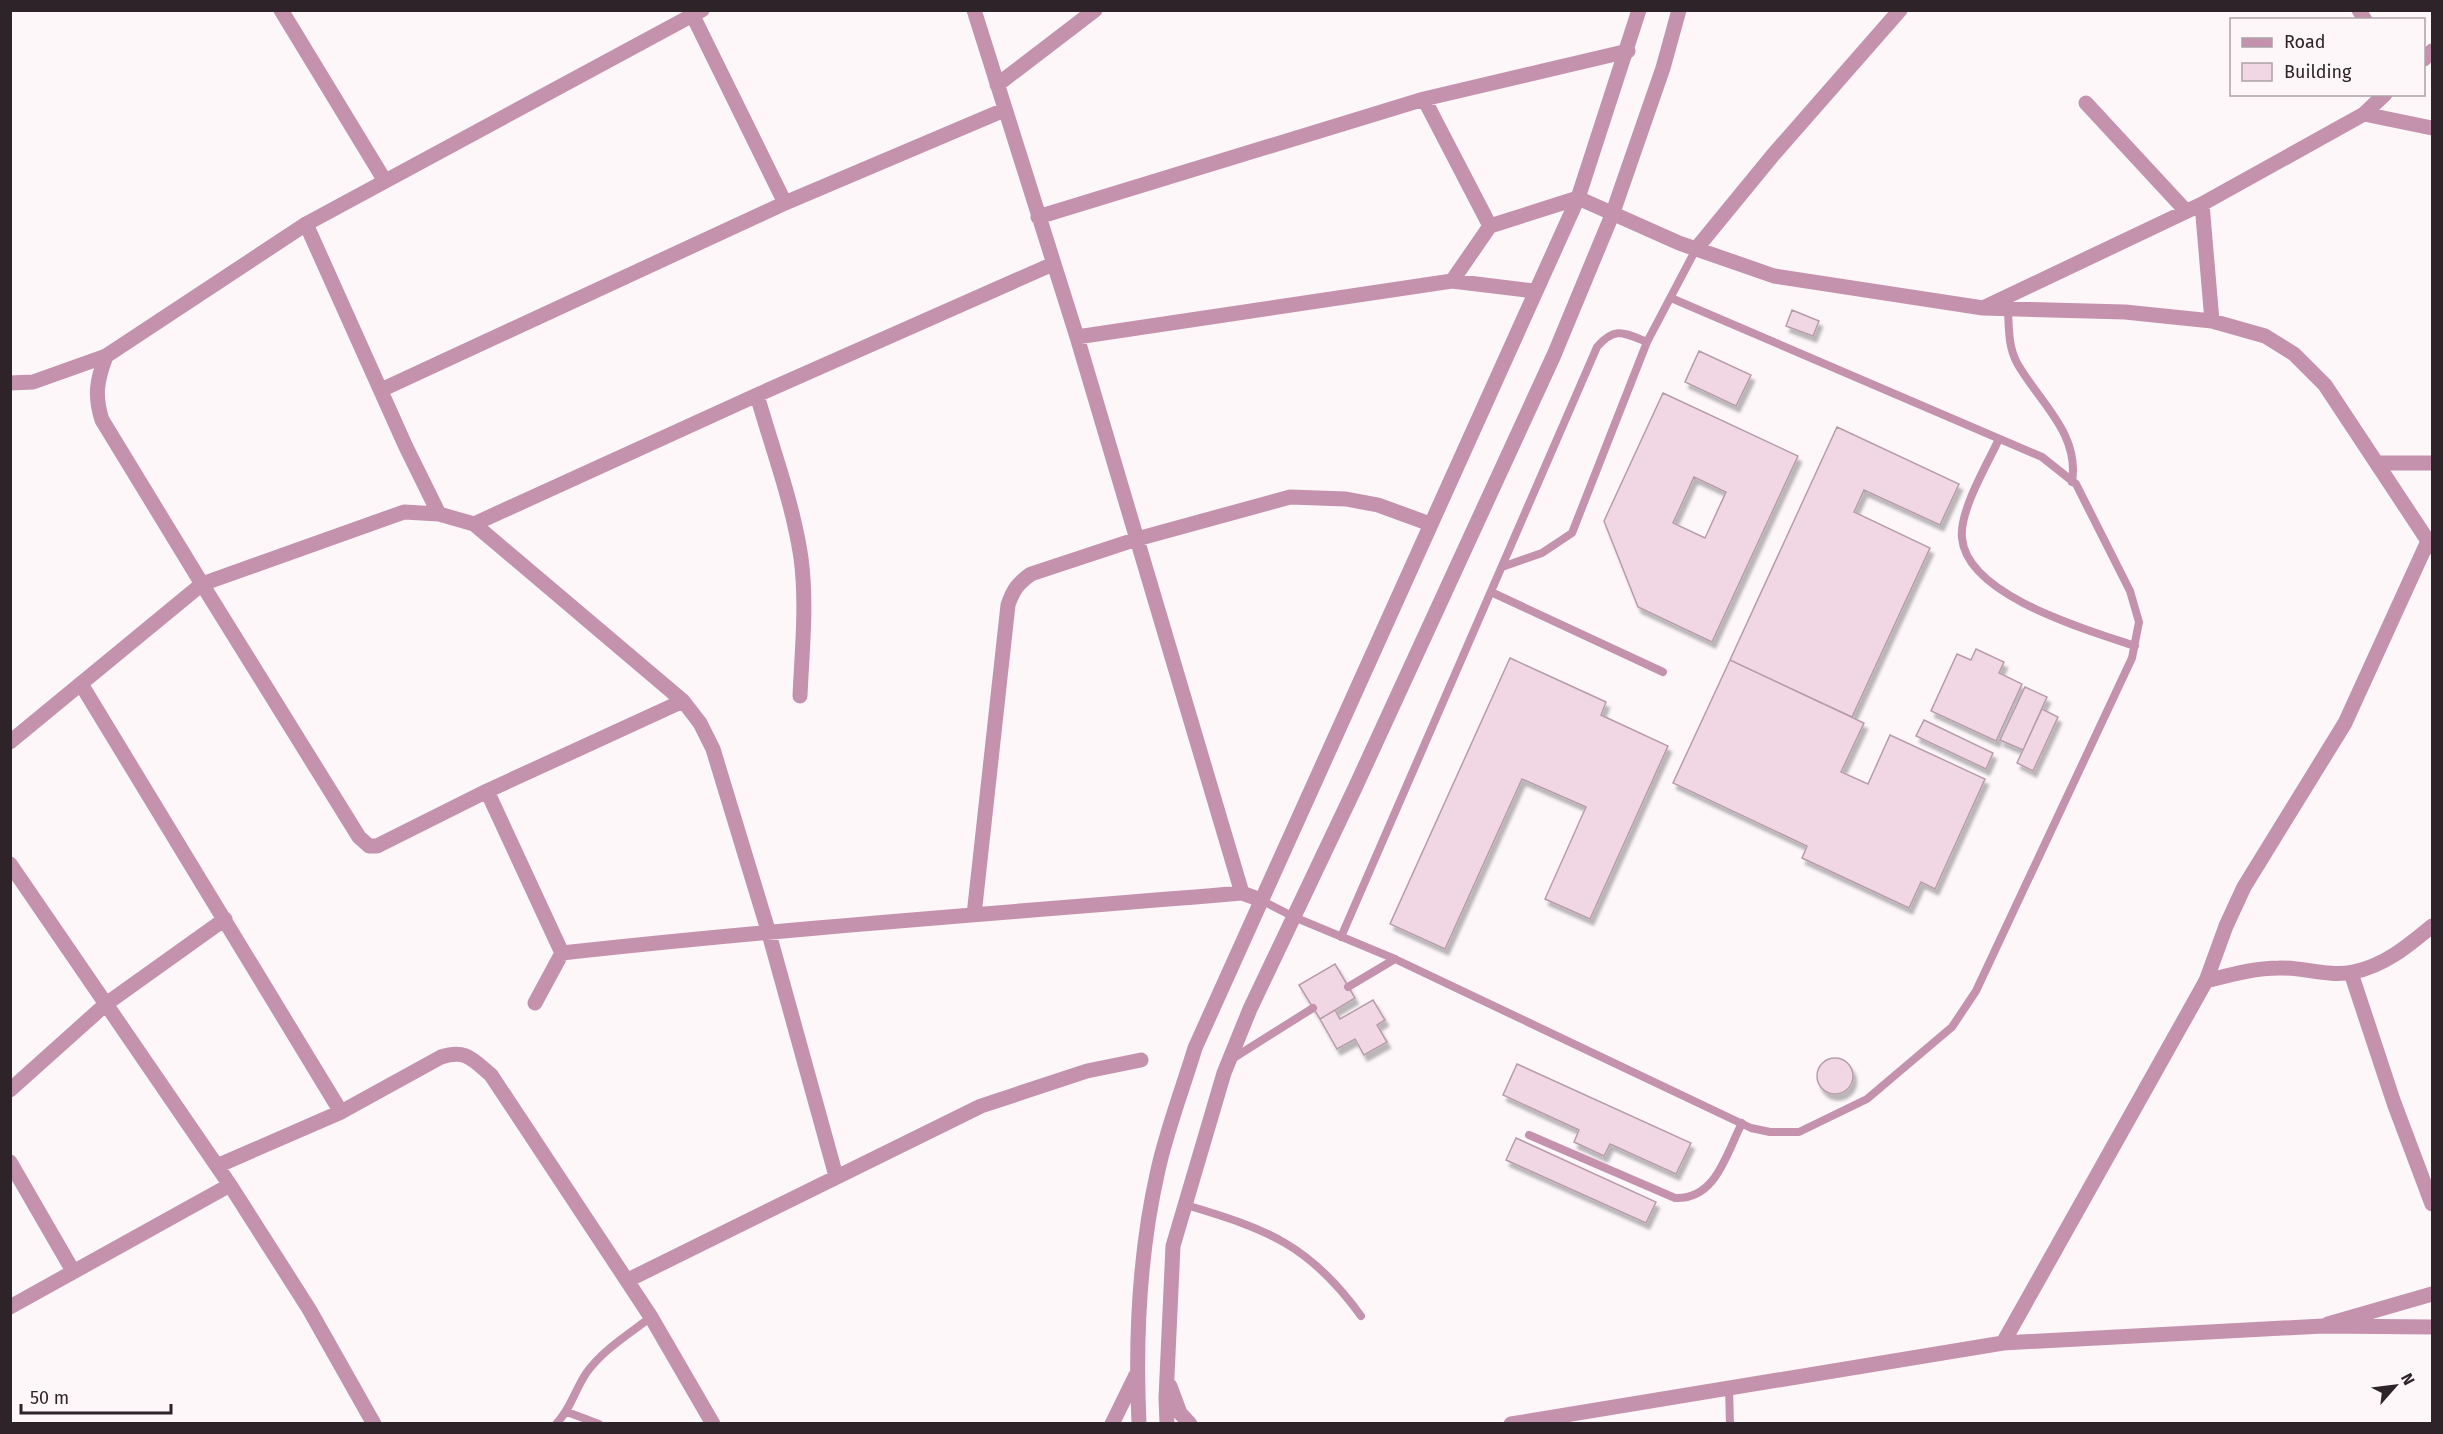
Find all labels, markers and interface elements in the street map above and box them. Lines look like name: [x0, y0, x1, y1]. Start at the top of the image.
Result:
legend: [2230, 18, 2425, 96]
text: Road: [2284, 31, 2326, 53]
text: Building: [2284, 61, 2352, 83]
north arrow: [2365, 1356, 2425, 1416]
text: N: [2397, 1370, 2419, 1388]
scale bar: [21, 1377, 171, 1415]
text: 50 m: [30, 1387, 69, 1409]

